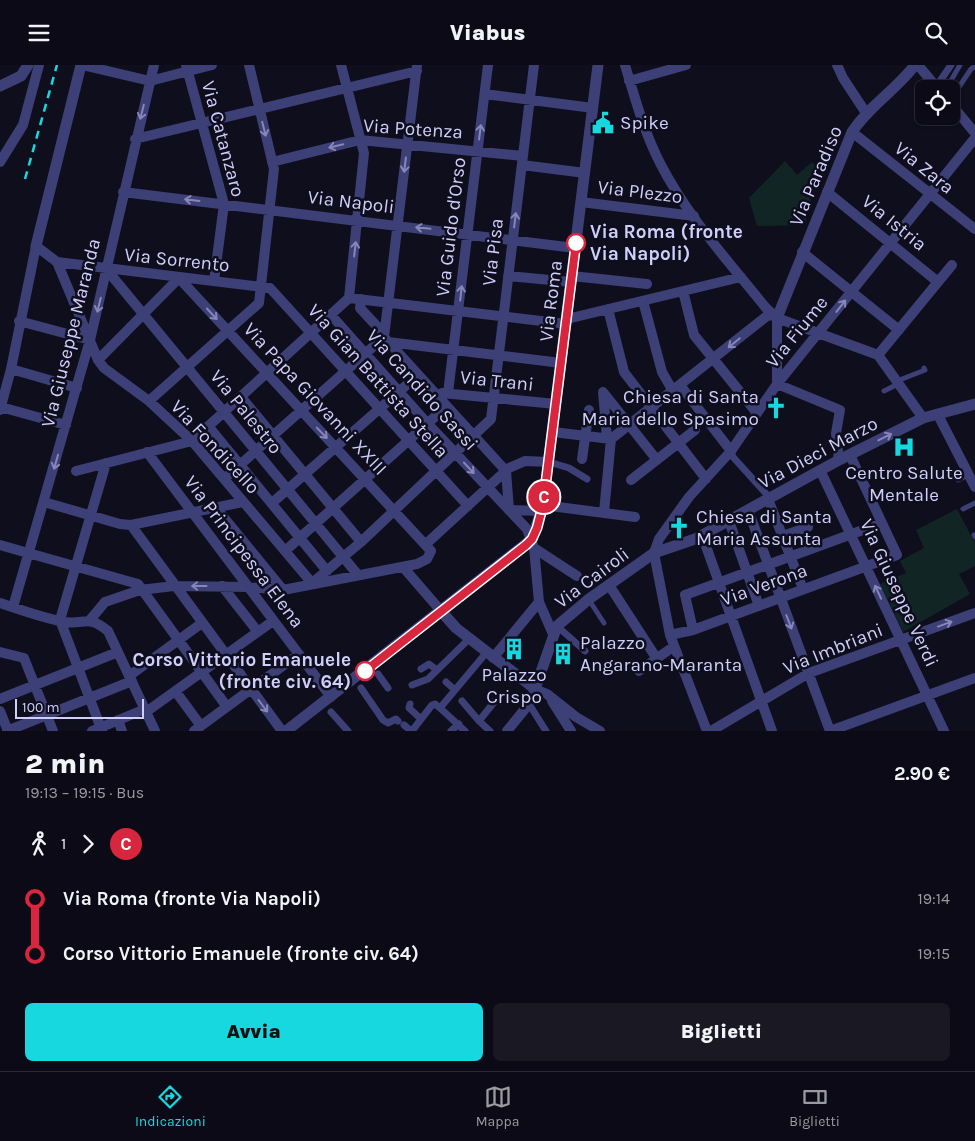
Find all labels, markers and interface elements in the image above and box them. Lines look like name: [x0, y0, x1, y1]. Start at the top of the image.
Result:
icon: menu: [25, 19, 53, 47]
icon: search: [922, 19, 950, 47]
text: Viabus: [450, 20, 525, 46]
street label: Via Catanzaro: [197, 79, 249, 199]
map controls: [915, 80, 960, 125]
button: locate: [915, 80, 960, 125]
one-way arrow: [137, 104, 146, 120]
public building icon: Spike: [590, 110, 616, 136]
place label: Spike: [620, 112, 669, 134]
street label: Via Potenza: [362, 115, 464, 143]
one-way arrow: [260, 121, 269, 137]
street label: Via Paradiso: [785, 122, 847, 230]
one-way arrow: [475, 124, 485, 140]
street label: Via Zara: [890, 137, 958, 199]
one-way arrow: [328, 142, 344, 151]
street label: Via Guido d'Orso: [432, 156, 470, 298]
one-way arrow: [400, 157, 410, 173]
street label: Via Plezzo: [596, 176, 684, 208]
street label: Via Napoli: [306, 186, 396, 218]
street label: Via Istria: [857, 190, 931, 256]
one-way arrow: [184, 195, 200, 205]
one-way arrow: [510, 212, 520, 228]
street label: Via Pisa: [478, 217, 508, 287]
place label: Via Roma (fronte Via Napoli): [590, 221, 743, 265]
one-way arrow: [415, 223, 431, 233]
marker: Via Roma (fronte Via Napoli): [566, 233, 586, 253]
street label: Via Giuseppe Maranda: [37, 236, 105, 430]
one-way arrow: [350, 242, 360, 258]
street label: Via Sorrento: [123, 244, 231, 276]
street label: Via Roma: [535, 259, 567, 343]
one-way arrow: [456, 285, 466, 301]
street label: Via Fiume: [761, 292, 833, 372]
one-way arrow: [93, 296, 103, 312]
one-way arrow: [836, 299, 846, 313]
street label: Via Gian Battista Stella: [303, 300, 453, 462]
one-way arrow: [206, 307, 218, 320]
street label: Via Papa Giovanni XXIII: [239, 318, 391, 480]
street label: Via Candido Sassi: [362, 325, 482, 455]
one-way arrow: [728, 337, 741, 348]
street label: Via Palestro: [205, 366, 287, 458]
street label: Via Trani: [459, 366, 535, 396]
place label: Chiesa di Santa Maria dello Spasimo: [582, 386, 759, 430]
church icon: Chiesa di Santa Maria dello Spasimo: [763, 395, 789, 421]
street label: Via Fondicello: [166, 396, 264, 498]
street label: Via Dieci Marzo: [755, 412, 881, 494]
one-way arrow: [316, 427, 328, 439]
one-way arrow: [877, 432, 892, 442]
hospital icon: Centro Salute Mentale: [891, 434, 917, 460]
one-way arrow: [50, 453, 60, 469]
one-way arrow: [462, 461, 474, 474]
place label: Centro Salute Mentale: [845, 462, 963, 506]
street label: Via Principessa Elena: [180, 472, 308, 632]
line badge: C: [528, 481, 560, 513]
text: C: [538, 486, 550, 508]
place label: Chiesa di Santa Maria Assunta: [696, 506, 832, 550]
church icon: Chiesa di Santa Maria Assunta: [666, 515, 692, 541]
street label: Via Giuseppe Verdi: [855, 516, 943, 670]
street label: Via Cairoli: [551, 543, 633, 613]
street label: Via Verona: [718, 559, 810, 611]
one-way arrow: [192, 581, 208, 591]
one-way arrow: [873, 585, 883, 600]
one-way arrow: [785, 613, 794, 629]
street label: Via Imbriani: [780, 619, 886, 679]
one-way arrow: [937, 619, 952, 628]
place label: Palazzo Angarano-Maranta: [580, 632, 742, 676]
building icon: Palazzo Crispo: [501, 636, 527, 662]
building icon: Palazzo Angarano-Maranta: [550, 641, 576, 667]
place label: Corso Vittorio Emanuele (fronte civ. 64): [133, 649, 351, 693]
marker: Corso Vittorio Emanuele (fronte civ. 64): [355, 661, 375, 681]
place label: Palazzo Crispo: [481, 664, 547, 708]
scale bar: [15, 696, 144, 719]
text: 100 m: [22, 699, 60, 716]
one-way arrow: [258, 699, 268, 713]
text: 2 min: [25, 747, 105, 780]
text: 2.90 €: [894, 763, 950, 785]
text: 19:13 – 19:15 · Bus: [25, 783, 144, 802]
icon: walk: [25, 830, 53, 858]
icon: forward: [74, 830, 102, 858]
text: C: [120, 833, 132, 855]
text: 1: [61, 834, 66, 853]
text: Via Roma (fronte Via Napoli): [63, 888, 321, 910]
text: 19:14: [918, 889, 950, 908]
text: Corso Vittorio Emanuele (fronte civ. 64): [63, 943, 419, 965]
text: 19:15: [917, 944, 950, 963]
button: Avvia: [25, 1003, 483, 1061]
button: Biglietti: [493, 1003, 950, 1061]
tab: Indicazioni: [135, 1083, 206, 1130]
tab: Mappa: [476, 1083, 519, 1130]
tab: Biglietti: [789, 1083, 840, 1130]

